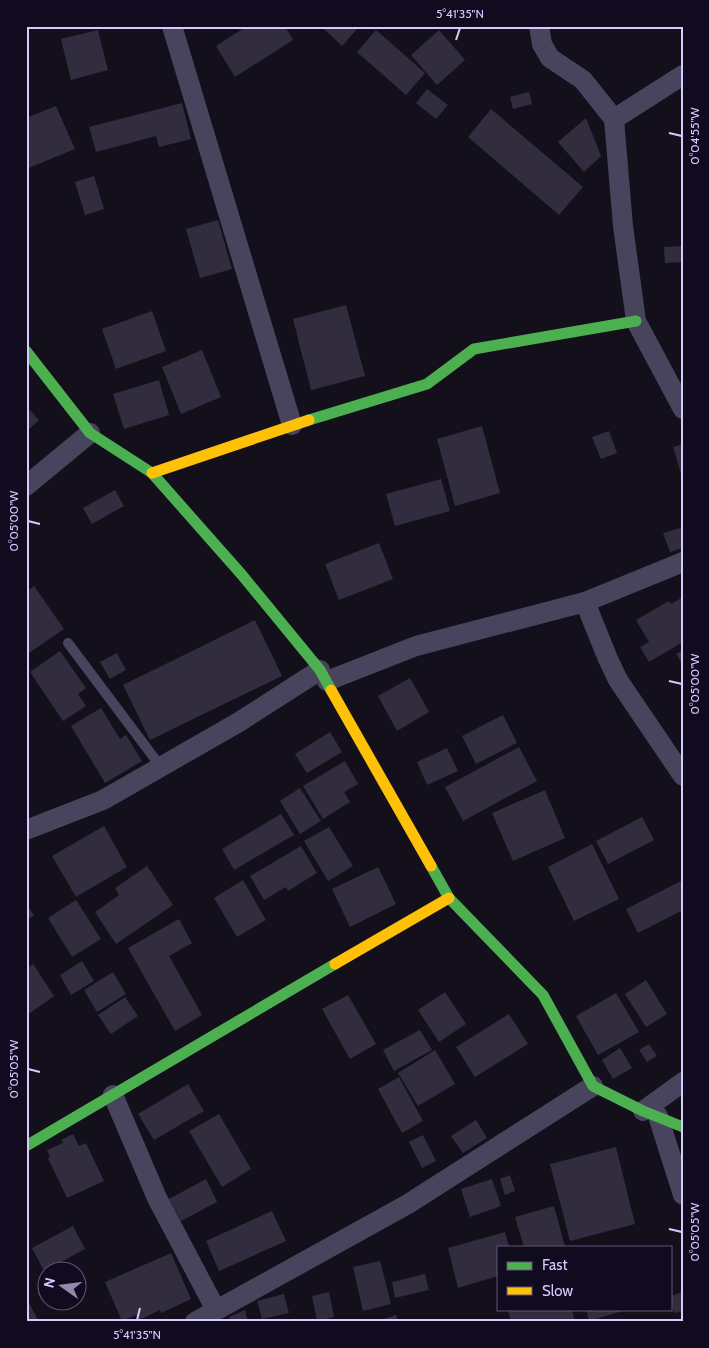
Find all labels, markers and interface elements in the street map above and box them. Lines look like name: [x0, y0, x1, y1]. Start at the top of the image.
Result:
text: 5°41'35"N: [436, 6, 484, 21]
text: 0°04'55"W: [687, 107, 702, 165]
text: 0°05'00"W: [6, 490, 21, 551]
text: 0°05'00"W: [687, 653, 702, 714]
text: 0°05'05"W: [6, 1039, 21, 1098]
text: 0°05'05"W: [687, 1202, 702, 1261]
legend: [497, 1246, 672, 1310]
text: Fast: [542, 1256, 567, 1274]
north arrow: [38, 1260, 88, 1310]
text: N: [39, 1276, 59, 1290]
text: Slow: [542, 1282, 573, 1300]
text: 5°41'35"N: [113, 1327, 161, 1342]

